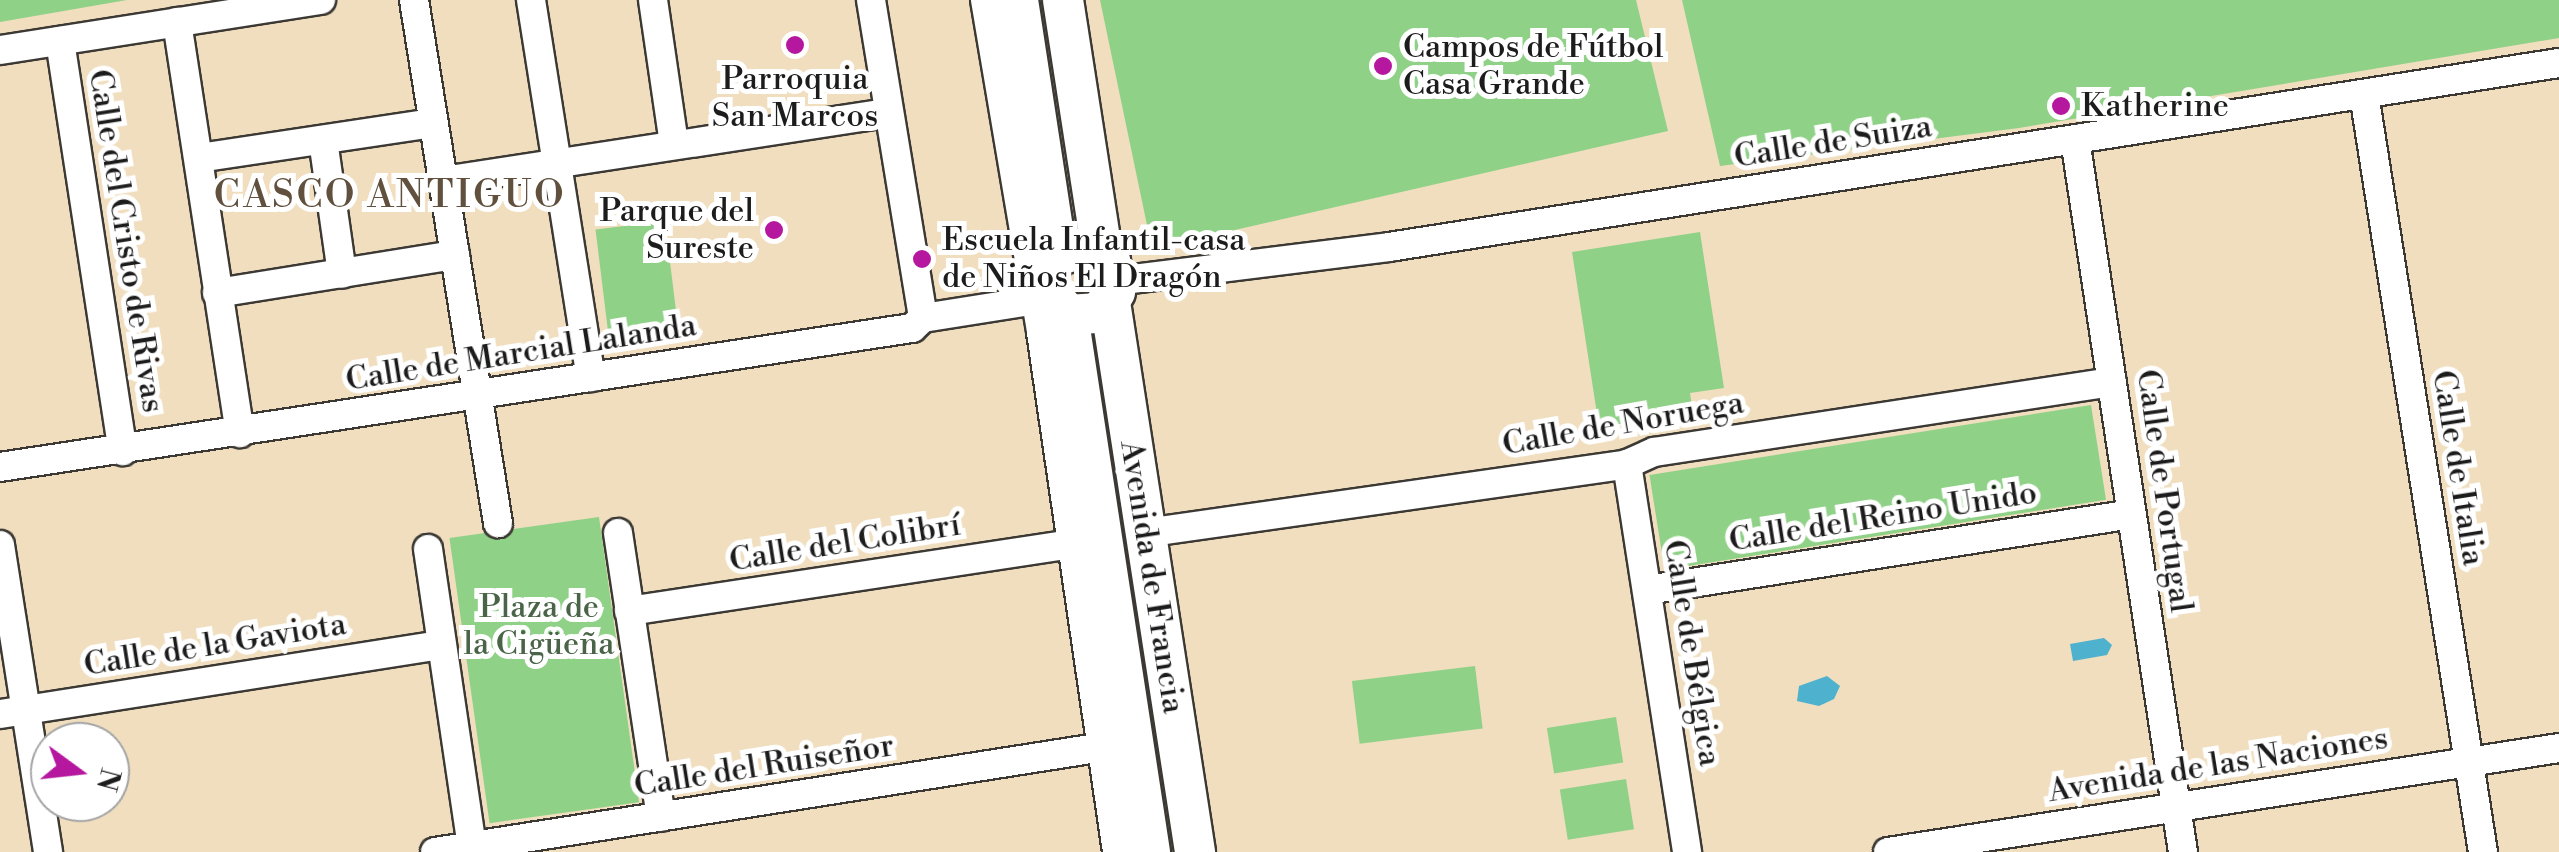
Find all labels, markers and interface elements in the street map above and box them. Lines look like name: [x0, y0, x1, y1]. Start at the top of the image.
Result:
place label: Campos de Fútbol Casa Grande: [1403, 29, 1664, 104]
marker: Parroquia San Marcos: [784, 34, 806, 56]
marker: Campos de Fútbol Casa Grande: [1372, 55, 1394, 77]
place label: Parroquia San Marcos: [712, 61, 878, 136]
street label: Calle del Cristo de Rivas: [80, 67, 172, 415]
place label: Katherine: [2081, 87, 2229, 125]
marker: Katherine: [2050, 95, 2072, 117]
street label: Calle de Suiza: [1731, 107, 1935, 177]
district label: CASCO ANTIGUO: [214, 173, 566, 219]
place label: Parque del Sureste: [599, 193, 754, 268]
marker: Parque del Sureste: [763, 219, 785, 241]
place label: Escuela Infantil-casa de Niños El Dragón: [942, 222, 1246, 297]
marker: Escuela Infantil-casa de Niños El Dragón: [911, 248, 933, 270]
street label: Calle de Marcial Lalanda: [343, 306, 699, 400]
street label: Calle de Portugal: [2128, 367, 2200, 615]
street label: Calle de Italia: [2424, 368, 2492, 568]
street label: Calle de Noruega: [1499, 384, 1747, 464]
street label: Avenida de Francia: [1111, 438, 1193, 716]
street label: Calle del Reino Unido: [1726, 474, 2040, 560]
street label: Calle del Colibrí: [727, 506, 963, 580]
street label: Calle de Bélgica: [1655, 537, 1729, 769]
park label: Plaza de la Cigüeña: [463, 589, 615, 664]
street label: Calle de la Gaviota: [81, 605, 349, 685]
street label: Avenida de las Naciones: [2045, 719, 2391, 811]
north arrow: [30, 722, 130, 822]
street label: Calle del Ruiseñor: [631, 727, 897, 805]
text: N: [88, 764, 127, 795]

